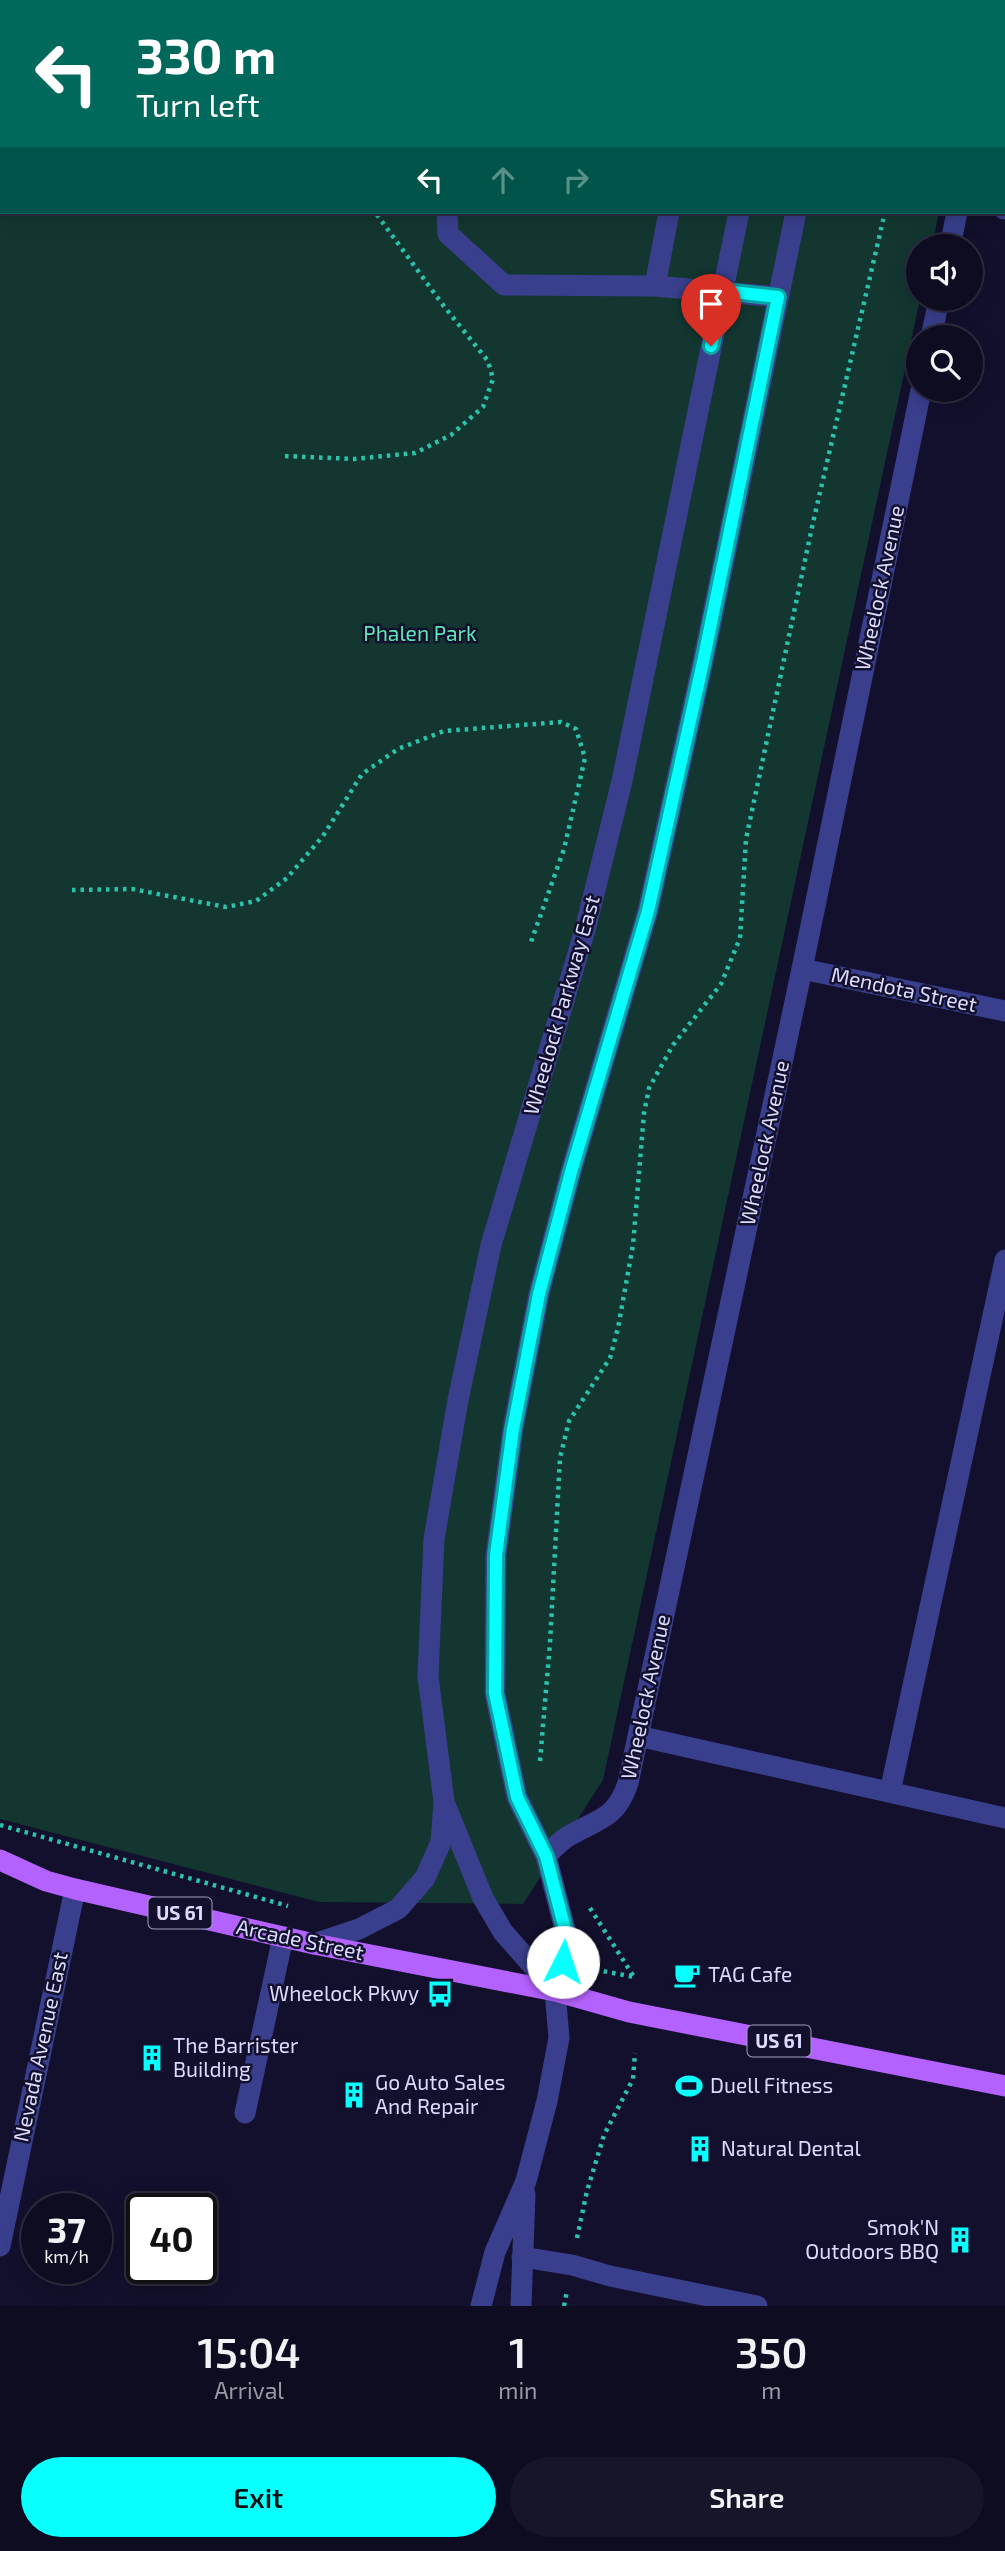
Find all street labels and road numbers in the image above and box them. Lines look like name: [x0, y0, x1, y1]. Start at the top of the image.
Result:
street label: Wheelock Avenue: [849, 503, 908, 673]
street label: Wheelock Parkway East: [517, 892, 604, 1117]
street label: Mendota Street: [829, 961, 980, 1016]
street label: Wheelock Avenue: [734, 1058, 793, 1228]
street label: Wheelock Avenue: [615, 1612, 674, 1782]
road number: US 61: [148, 1898, 212, 1928]
street label: Arcade Street: [234, 1913, 366, 1964]
street label: Nevada Avenue East: [7, 1950, 72, 2144]
road number: US 61: [748, 2025, 810, 2056]

